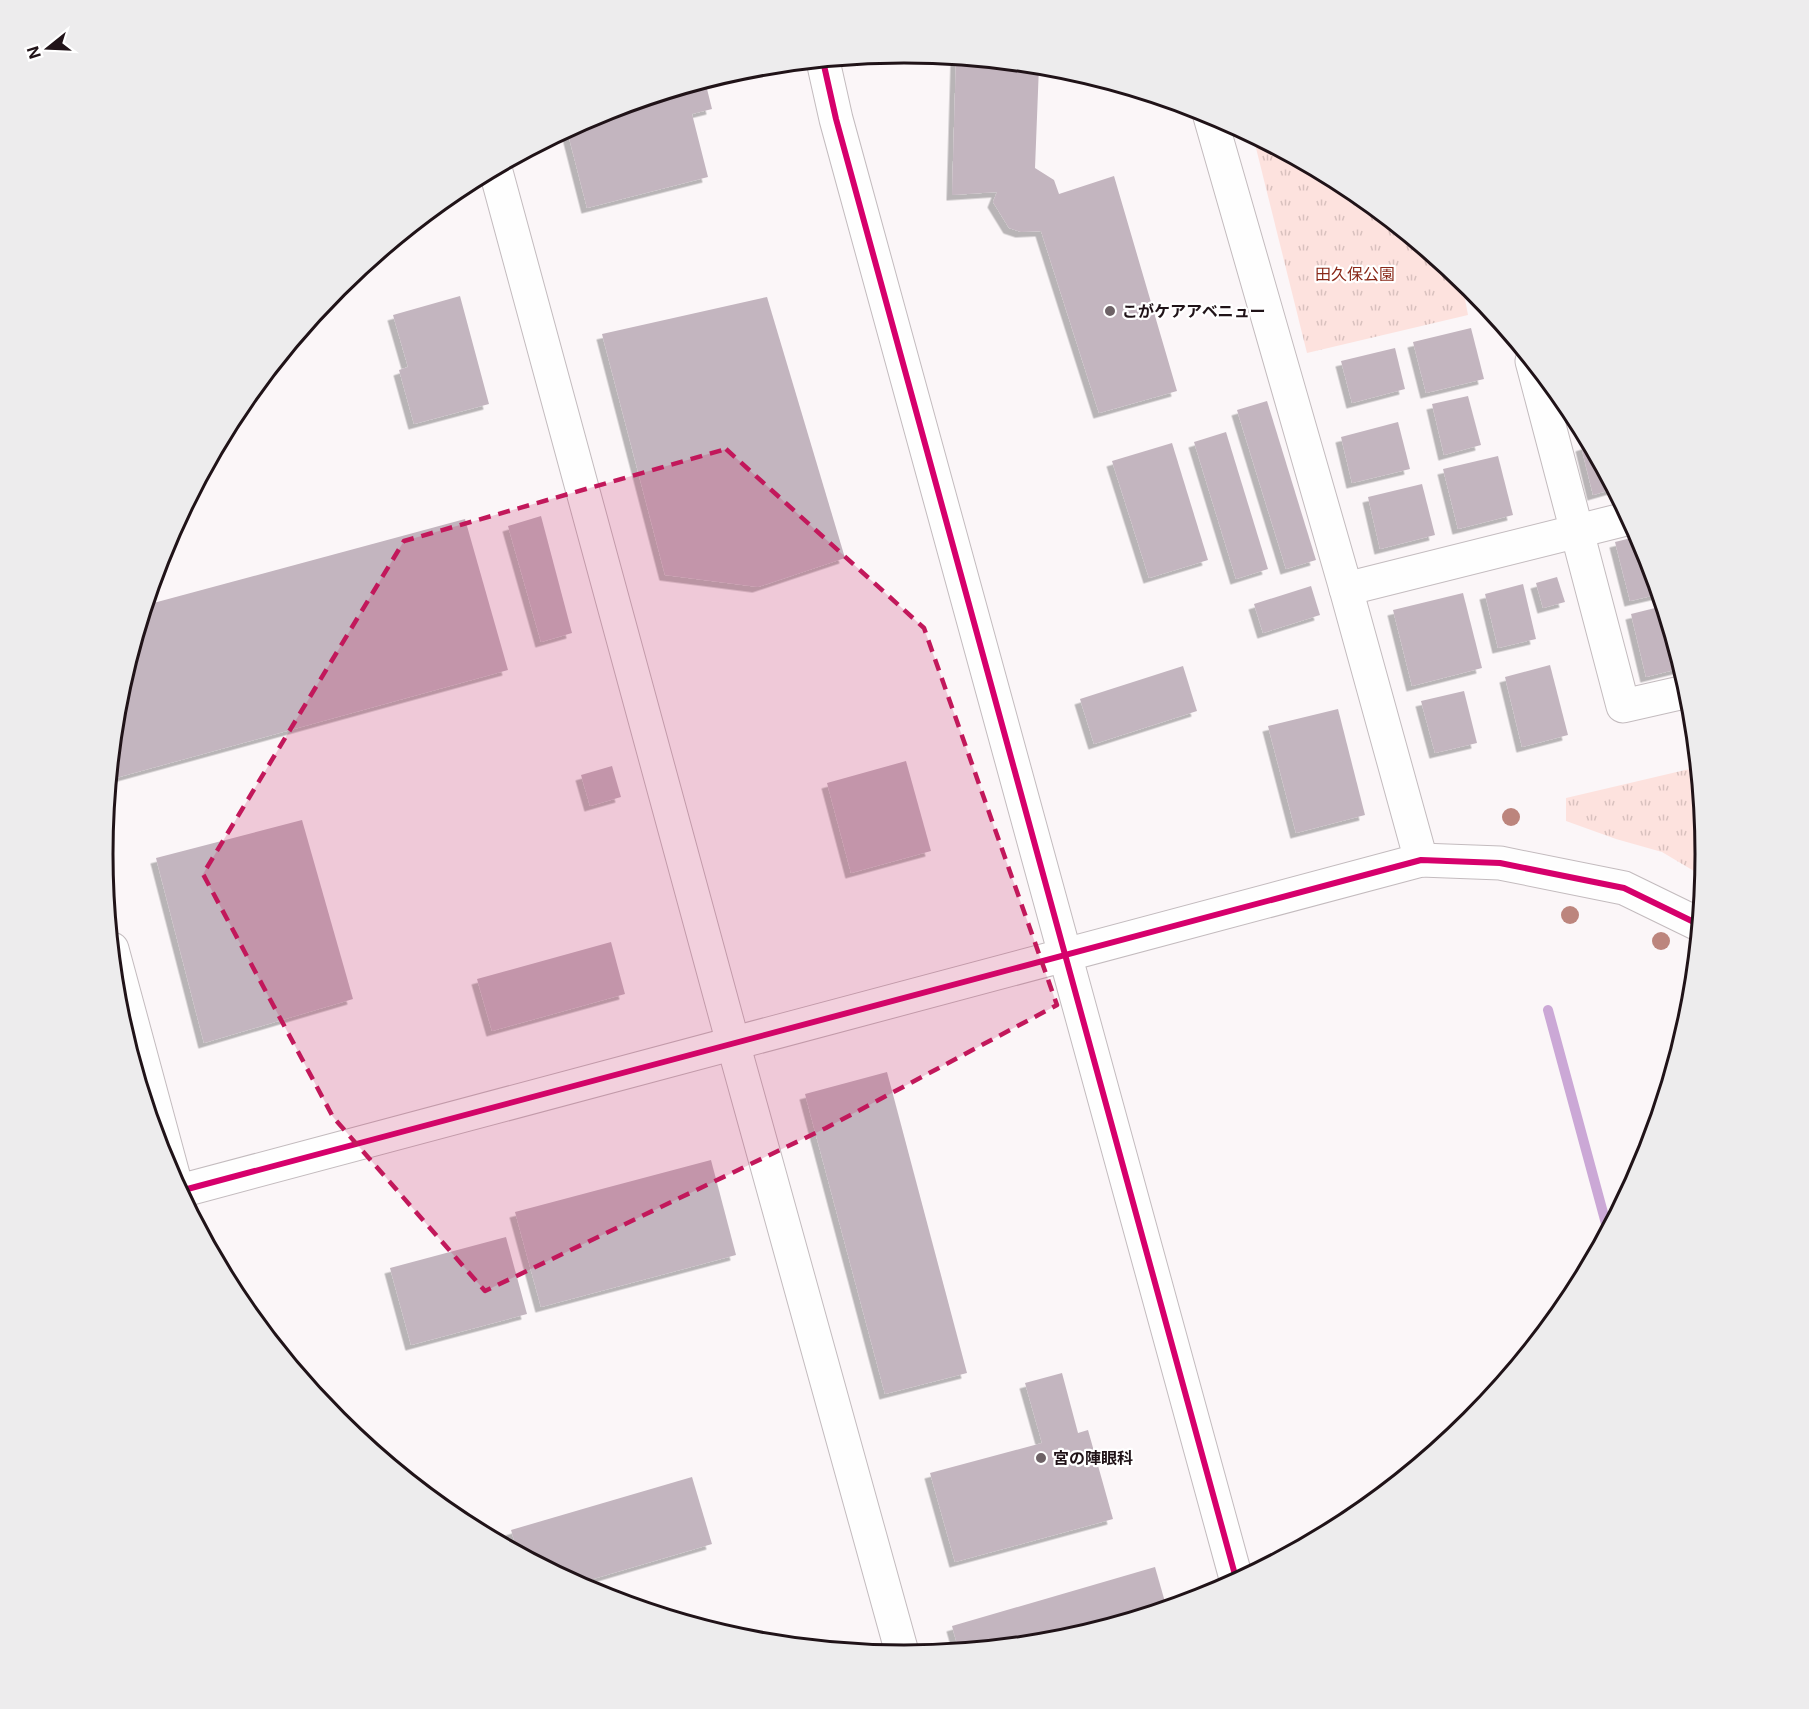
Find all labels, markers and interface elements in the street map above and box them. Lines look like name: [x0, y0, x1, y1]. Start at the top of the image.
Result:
north arrow: [18, 18, 78, 78]
text: N: [22, 44, 45, 62]
park label: 田久保公園: [1315, 264, 1395, 284]
place label: こがケアアベニュー: [1122, 301, 1266, 321]
marker: こがケアアベニュー: [1103, 304, 1117, 318]
place label: 宮の陣眼科: [1053, 1448, 1133, 1468]
marker: 宮の陣眼科: [1034, 1451, 1048, 1465]

